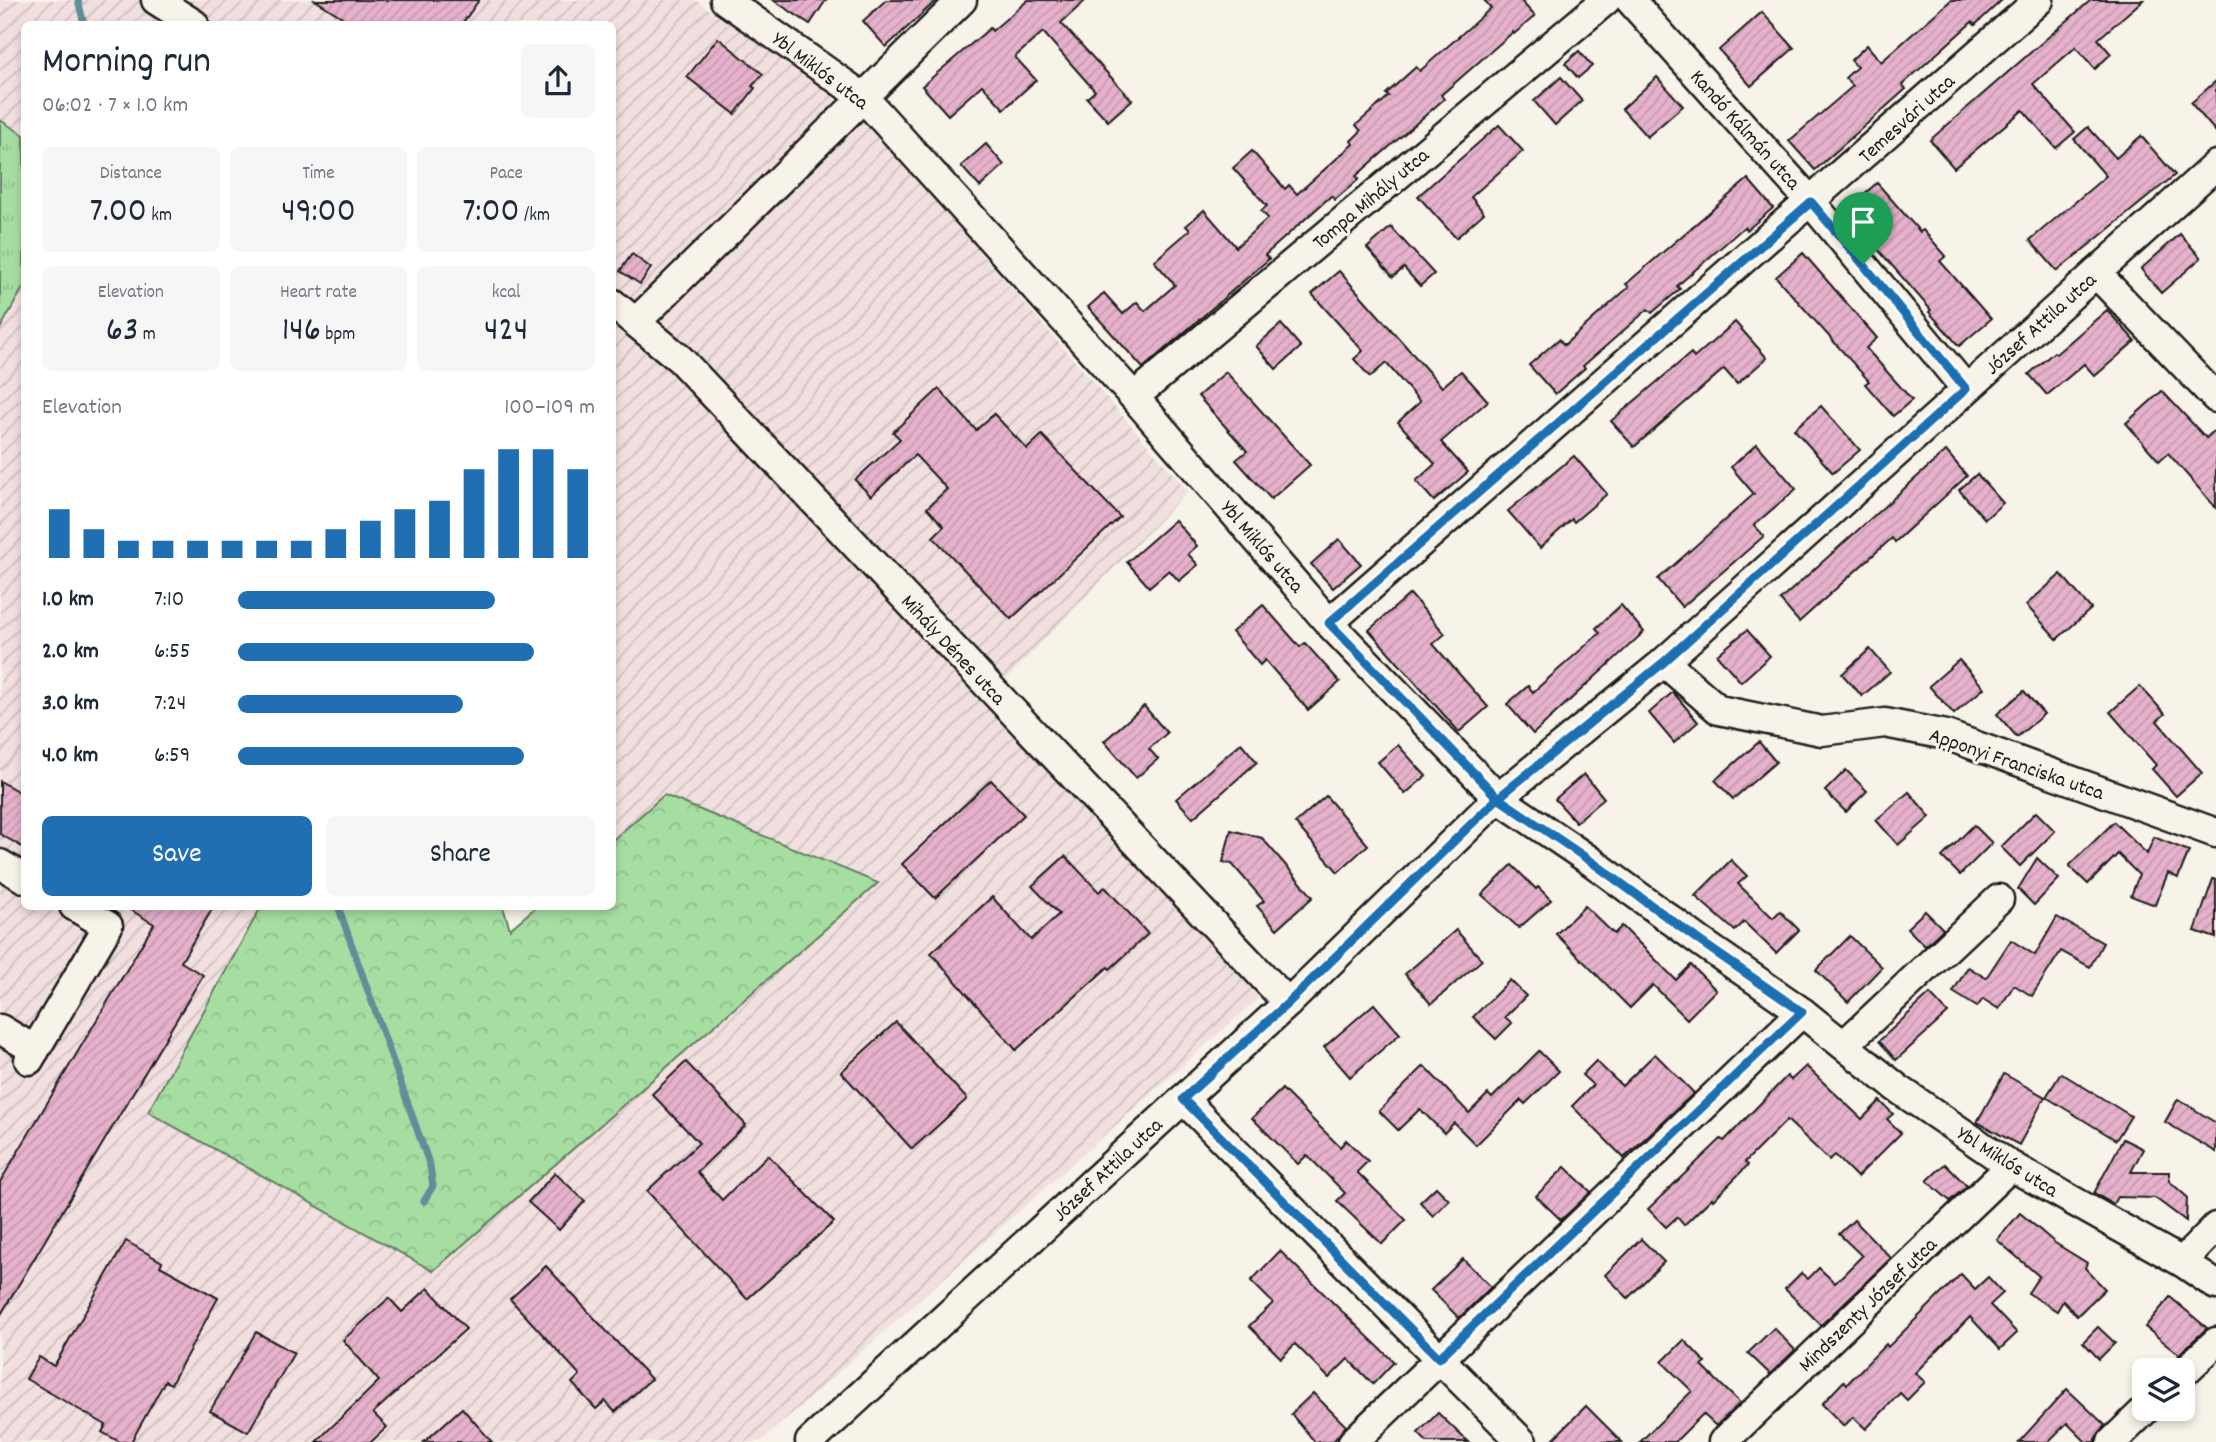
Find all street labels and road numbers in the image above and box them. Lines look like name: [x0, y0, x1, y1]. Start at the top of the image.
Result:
street label: Ybl Miklós utca: [764, 26, 875, 119]
street label: Kandó Kálmán utca: [1681, 64, 1807, 199]
street label: Temesvári utca: [1853, 68, 1964, 172]
street label: Tompa Mihály utca: [1307, 142, 1438, 258]
street label: József Attila utca: [1980, 266, 2105, 383]
street label: Ybl Miklós utca: [1212, 495, 1310, 602]
street label: Mihály Dénes utca: [892, 589, 1012, 714]
street label: Apponyi Franciska utca: [1925, 722, 2109, 810]
street label: József Attila utca: [1047, 1111, 1172, 1230]
street label: Ybl Miklós utca: [1950, 1121, 2064, 1207]
street label: Mindszenty József utca: [1793, 1231, 1946, 1380]

